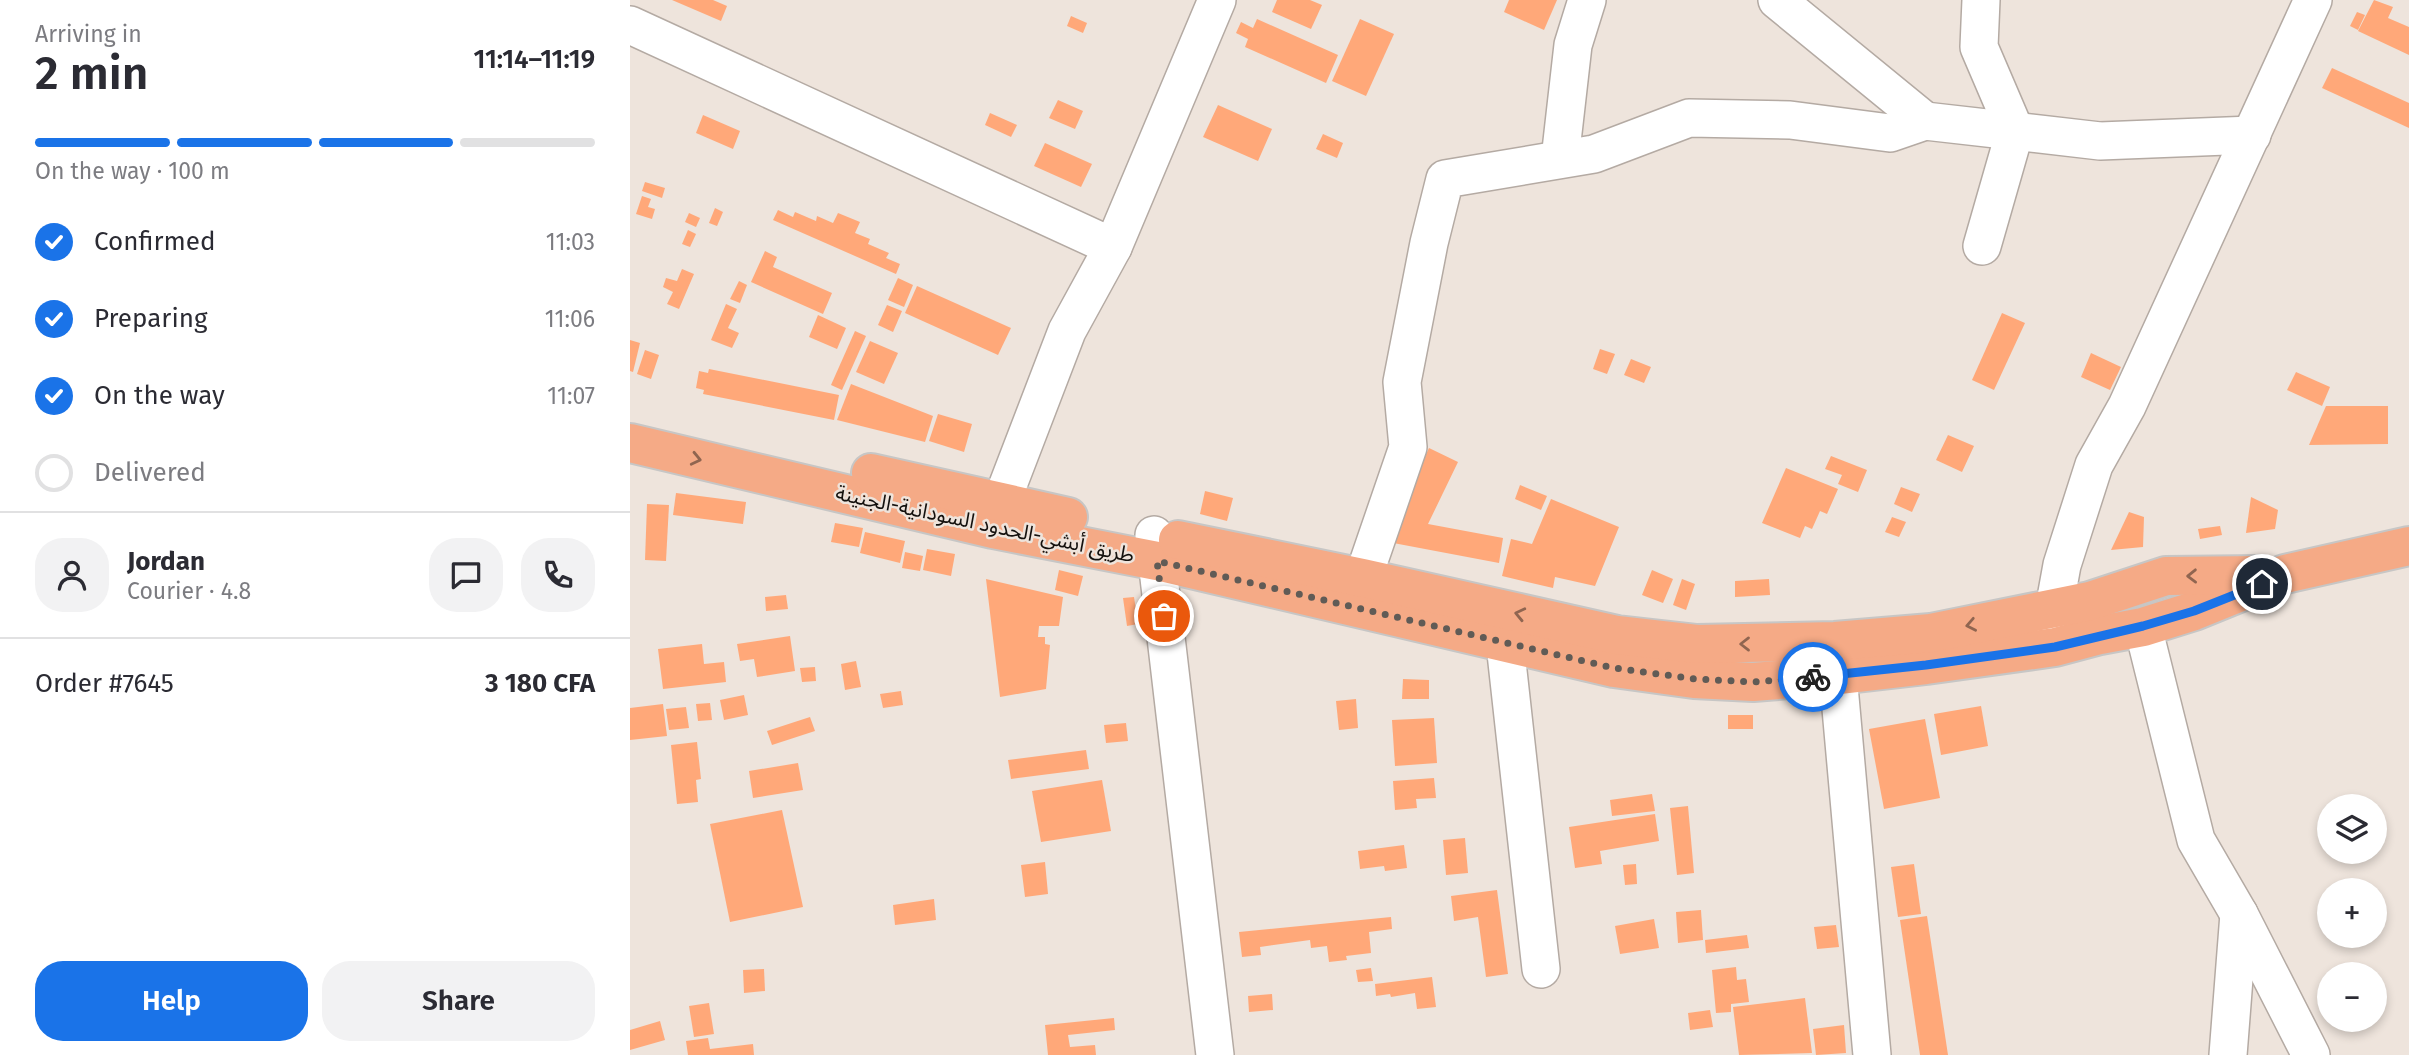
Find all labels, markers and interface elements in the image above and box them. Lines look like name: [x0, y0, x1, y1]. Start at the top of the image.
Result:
text: Arriving in: [35, 20, 142, 48]
text: 11:14–11:19: [474, 44, 595, 75]
text: 2 min: [35, 46, 148, 101]
text: On the way · 100 m: [35, 157, 230, 185]
icon: check: [35, 223, 73, 261]
text: Confirmed: [94, 226, 215, 257]
text: 11:03: [546, 228, 595, 256]
icon: check: [35, 300, 73, 338]
text: Preparing: [94, 303, 207, 334]
text: 11:06: [545, 305, 595, 333]
icon: check: [35, 377, 73, 415]
text: On the way: [94, 380, 225, 411]
text: 11:07: [547, 382, 595, 410]
one-way arrow: [690, 451, 702, 465]
text: Delivered: [94, 457, 206, 488]
street label: طريق أبشي-الحدود السودانية-الجنينة: [833, 480, 1137, 571]
button: person: [35, 538, 109, 612]
button: chat: [429, 538, 503, 612]
button: phone: [521, 538, 595, 612]
text: Jordan: [127, 546, 205, 577]
pin: [2232, 554, 2292, 614]
icon: home: [2243, 565, 2281, 603]
one-way arrow: [2186, 568, 2197, 583]
text: Courier · 4.8: [127, 577, 251, 605]
pin: [1134, 586, 1194, 646]
icon: bag: [1145, 597, 1183, 635]
one-way arrow: [1514, 607, 1526, 622]
one-way arrow: [1965, 617, 1977, 632]
one-way arrow: [1739, 636, 1749, 652]
courier: [1778, 642, 1848, 712]
icon: bike: [1794, 658, 1832, 696]
text: Order #7645: [35, 668, 174, 699]
text: 3 180 CFA: [485, 668, 595, 699]
map controls: [2317, 794, 2387, 1032]
button: layers: [2317, 794, 2387, 864]
button: +: [2317, 878, 2387, 948]
button: Help: [35, 961, 308, 1041]
button: Share: [322, 961, 595, 1041]
button: −: [2317, 962, 2387, 1032]

